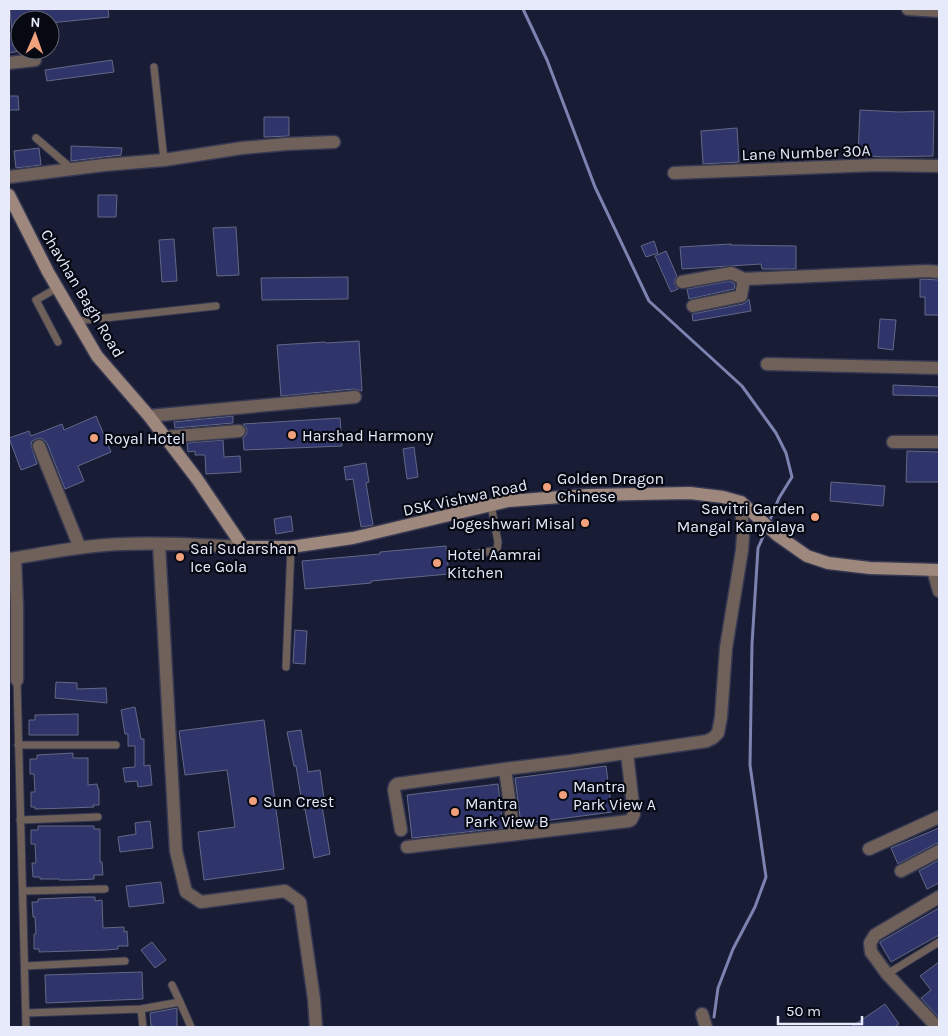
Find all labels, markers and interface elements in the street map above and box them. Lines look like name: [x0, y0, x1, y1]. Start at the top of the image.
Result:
north arrow: [10, 10, 60, 60]
text: N: [30, 14, 41, 31]
street label: Lane Number 30A: [741, 141, 871, 164]
street label: Chavhan Bagh Road: [37, 226, 128, 361]
place label: Harshad Harmony: [302, 426, 434, 445]
place label: Royal Hotel: [104, 429, 185, 448]
marker: Harshad Harmony: [286, 429, 298, 441]
marker: Royal Hotel: [88, 432, 100, 444]
place label: Golden Dragon Chinese: [557, 469, 664, 506]
street label: DSK Vishwa Road: [401, 475, 529, 520]
marker: Golden Dragon Chinese: [541, 481, 553, 493]
place label: Savitri Garden Mangal Karyalaya: [677, 499, 805, 536]
marker: Savitri Garden Mangal Karyalaya: [809, 511, 821, 523]
place label: Jogeshwari Misal: [450, 514, 575, 533]
marker: Jogeshwari Misal: [579, 517, 591, 529]
place label: Sai Sudarshan Ice Gola: [190, 539, 297, 576]
place label: Hotel Aamrai Kitchen: [447, 545, 541, 582]
marker: Sai Sudarshan Ice Gola: [174, 551, 186, 563]
marker: Hotel Aamrai Kitchen: [431, 557, 443, 569]
place label: Mantra Park View A: [573, 777, 656, 814]
marker: Mantra Park View A: [557, 789, 569, 801]
place label: Sun Crest: [263, 792, 334, 811]
place label: Mantra Park View B: [465, 794, 549, 831]
marker: Sun Crest: [247, 795, 259, 807]
marker: Mantra Park View B: [449, 806, 461, 818]
scale bar: [778, 994, 862, 1026]
text: 50 m: [786, 1002, 821, 1020]

